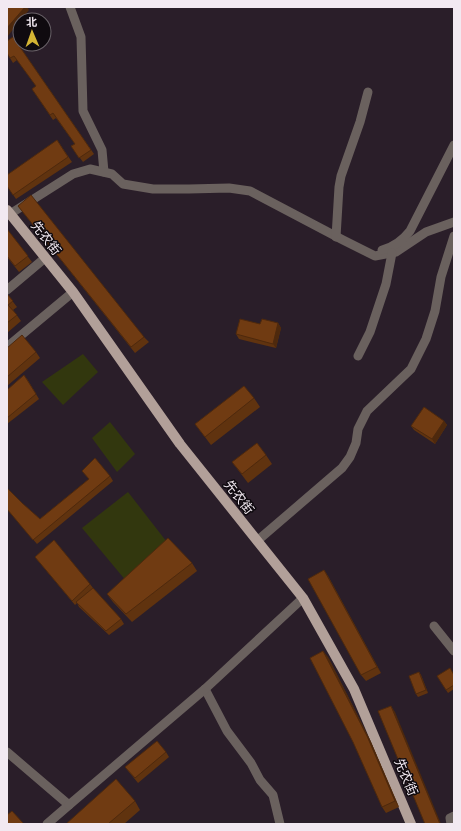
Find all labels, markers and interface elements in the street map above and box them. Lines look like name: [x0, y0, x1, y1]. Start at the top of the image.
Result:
north arrow: [12, 12, 52, 52]
text: 北: [26, 16, 37, 29]
street label: 先农街: [28, 218, 64, 258]
street label: 先农街: [221, 477, 257, 517]
street label: 先农街: [391, 756, 421, 798]

